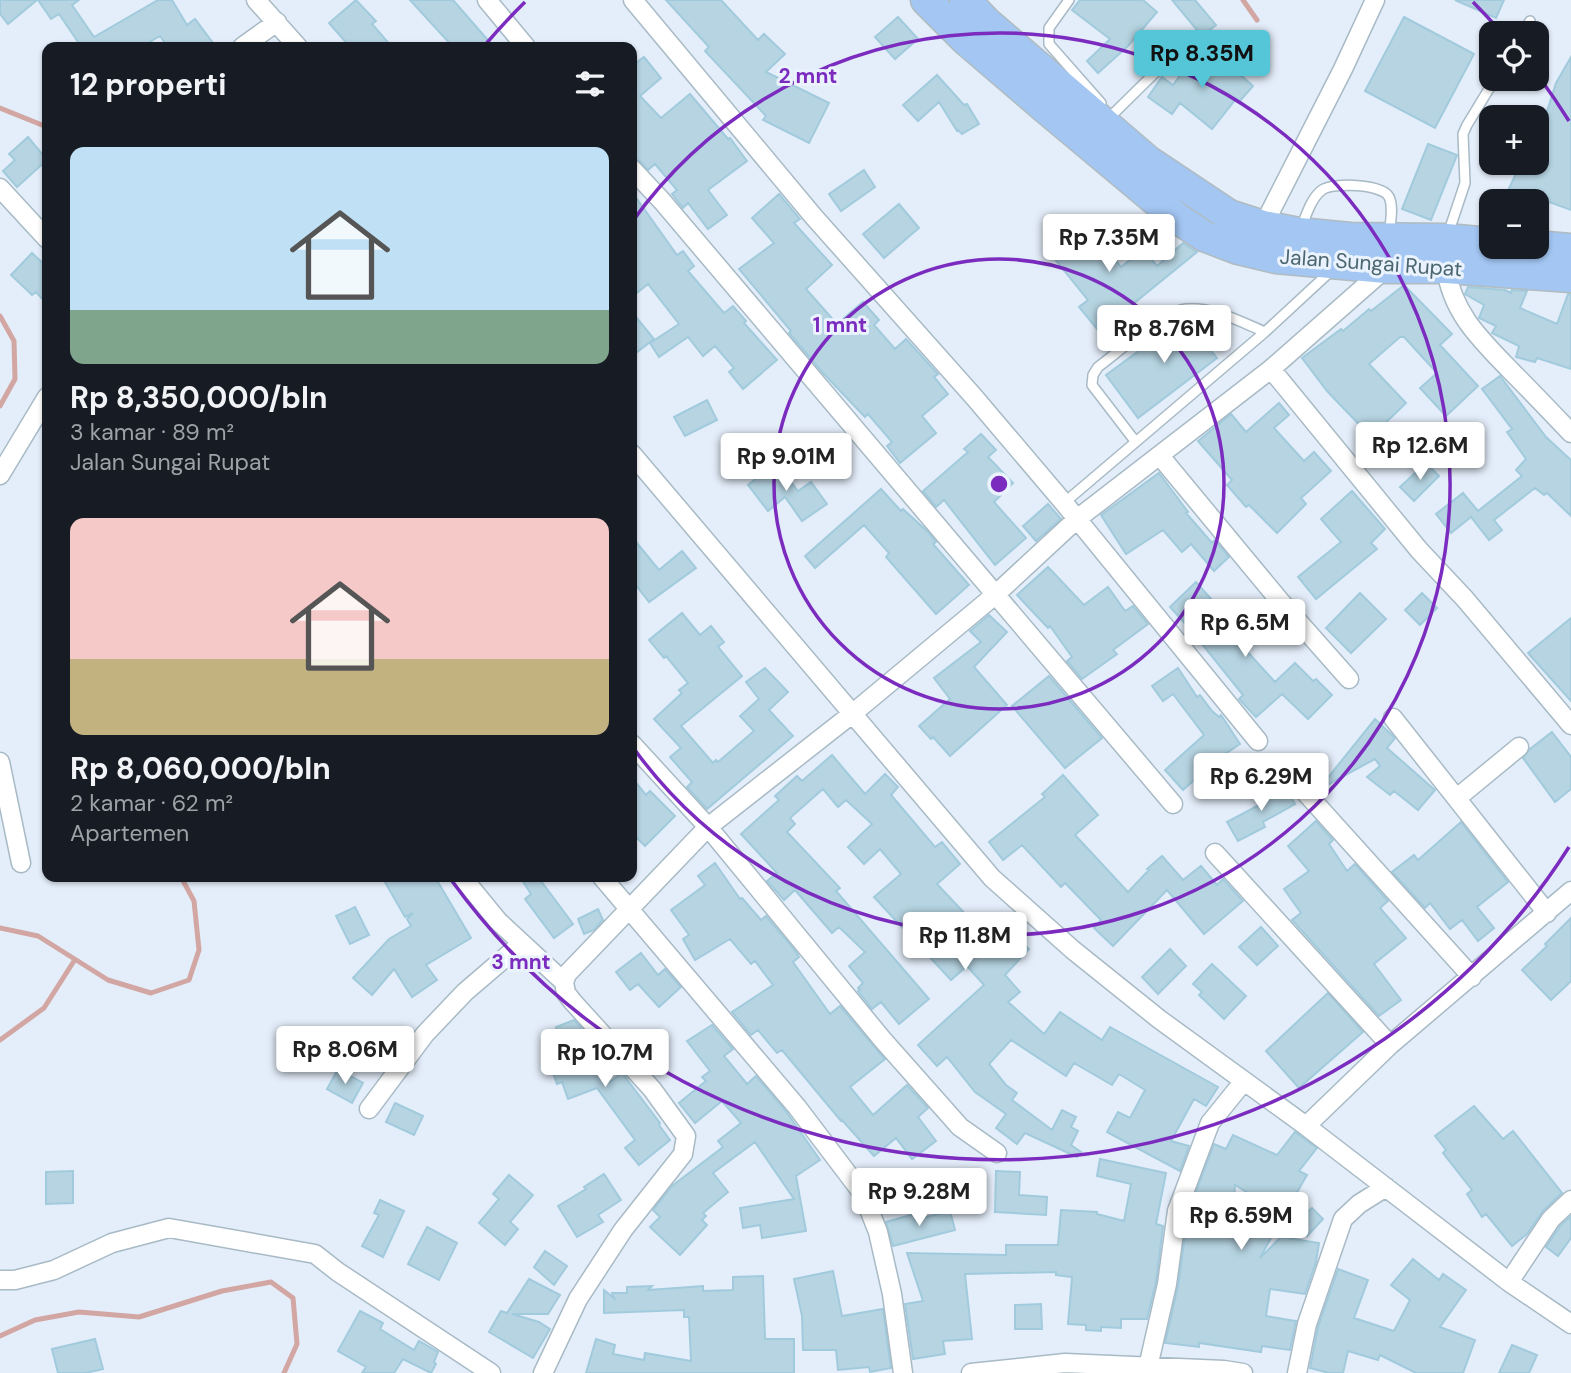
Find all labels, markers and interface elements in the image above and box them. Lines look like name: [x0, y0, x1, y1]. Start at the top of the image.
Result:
map controls: [1479, 21, 1549, 259]
button: locate: [1479, 21, 1549, 91]
pin: Rp 8.35M: [1130, 31, 1274, 90]
text: Rp 8.35M: [1150, 38, 1254, 68]
text: 2 mnt: [779, 62, 837, 90]
text: 12 properti: [70, 65, 226, 104]
icon: filters: [571, 65, 609, 103]
button: +: [1479, 105, 1549, 175]
button: −: [1479, 189, 1549, 259]
icon: home: [277, 192, 403, 318]
pin: Rp 7.35M: [1037, 215, 1181, 274]
text: Rp 7.35M: [1059, 222, 1159, 252]
street label: Jalan Sungai Rupat: [1279, 243, 1463, 283]
pin: Rp 8.76M: [1092, 306, 1236, 365]
text: 1 mnt: [813, 311, 867, 339]
text: Rp 8.76M: [1113, 313, 1215, 343]
text: Rp 8,350,000/bln: [70, 378, 328, 417]
text: 3 kamar · 89 m²: [70, 417, 234, 447]
pin: Rp 12.6M: [1348, 422, 1492, 482]
text: Rp 12.6M: [1372, 430, 1468, 460]
pin: Rp 9.01M: [714, 434, 858, 493]
text: Rp 9.01M: [737, 441, 835, 471]
text: Jalan Sungai Rupat: [70, 447, 270, 477]
centre of rings: [987, 472, 1011, 496]
icon: home: [277, 563, 403, 689]
pin: Rp 6.5M: [1180, 600, 1310, 659]
text: Rp 6.5M: [1200, 607, 1290, 637]
text: Rp 8,060,000/bln: [70, 749, 331, 788]
pin: Rp 6.29M: [1189, 754, 1333, 813]
text: Rp 6.29M: [1210, 761, 1312, 791]
text: 2 kamar · 62 m²: [70, 788, 233, 818]
text: Apartemen: [70, 818, 189, 848]
pin: Rp 11.8M: [893, 912, 1037, 972]
text: Rp 11.8M: [919, 920, 1011, 950]
text: 3 mnt: [491, 948, 551, 976]
pin: Rp 8.06M: [273, 1026, 417, 1086]
pin: Rp 10.7M: [533, 1030, 677, 1089]
text: Rp 8.06M: [292, 1034, 398, 1064]
text: Rp 10.7M: [557, 1037, 653, 1067]
pin: Rp 9.28M: [847, 1168, 991, 1228]
text: Rp 9.28M: [868, 1176, 970, 1206]
pin: Rp 6.59M: [1169, 1192, 1313, 1252]
text: Rp 6.59M: [1189, 1200, 1293, 1230]

